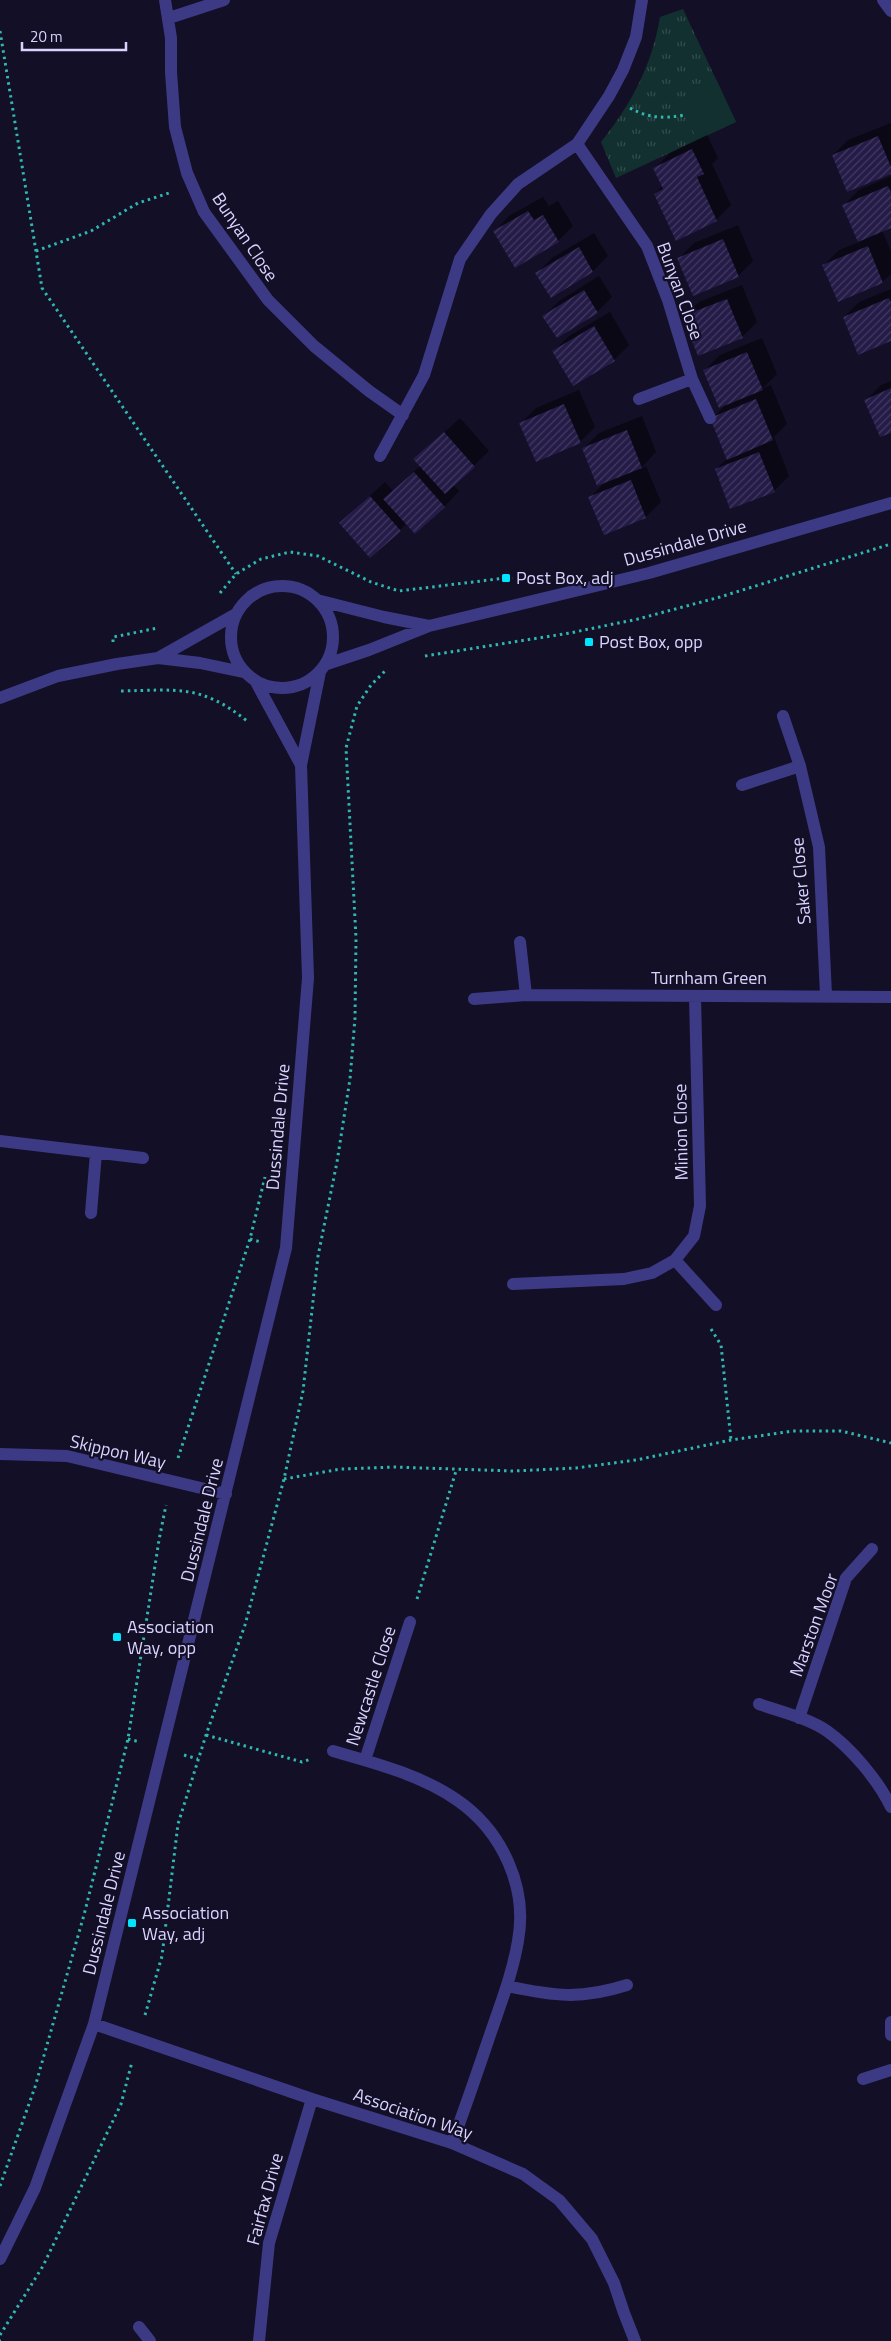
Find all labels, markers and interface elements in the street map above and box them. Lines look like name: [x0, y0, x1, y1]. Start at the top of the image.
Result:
scale bar: [22, 20, 126, 52]
text: 20 m: [30, 25, 63, 48]
street label: Bunyan Close: [206, 187, 285, 287]
street label: Bunyan Close: [650, 238, 711, 344]
street label: Dussindale Drive: [620, 512, 749, 573]
place label: Post Box, adj: [516, 564, 614, 591]
marker: Post Box, adj: [500, 572, 512, 584]
place label: Post Box, opp: [599, 628, 703, 655]
marker: Post Box, opp: [583, 636, 595, 648]
street label: Saker Close: [783, 836, 818, 926]
street label: Turnham Green: [651, 964, 767, 991]
street label: Dussindale Drive: [259, 1063, 296, 1191]
street label: Minion Close: [666, 1083, 695, 1181]
street label: Skippon Way: [67, 1427, 169, 1476]
street label: Dussindale Drive: [173, 1455, 230, 1585]
street label: Marston Moor: [782, 1569, 845, 1680]
place label: Association Way, opp: [127, 1613, 214, 1661]
street label: Newcastle Close: [338, 1623, 403, 1749]
marker: Association Way, opp: [111, 1631, 123, 1643]
street label: Dussindale Drive: [75, 1848, 132, 1978]
place label: Association Way, adj: [142, 1899, 229, 1947]
marker: Association Way, adj: [126, 1917, 138, 1929]
street label: Association Way: [350, 2080, 477, 2147]
street label: Fairfax Drive: [239, 2150, 290, 2248]

